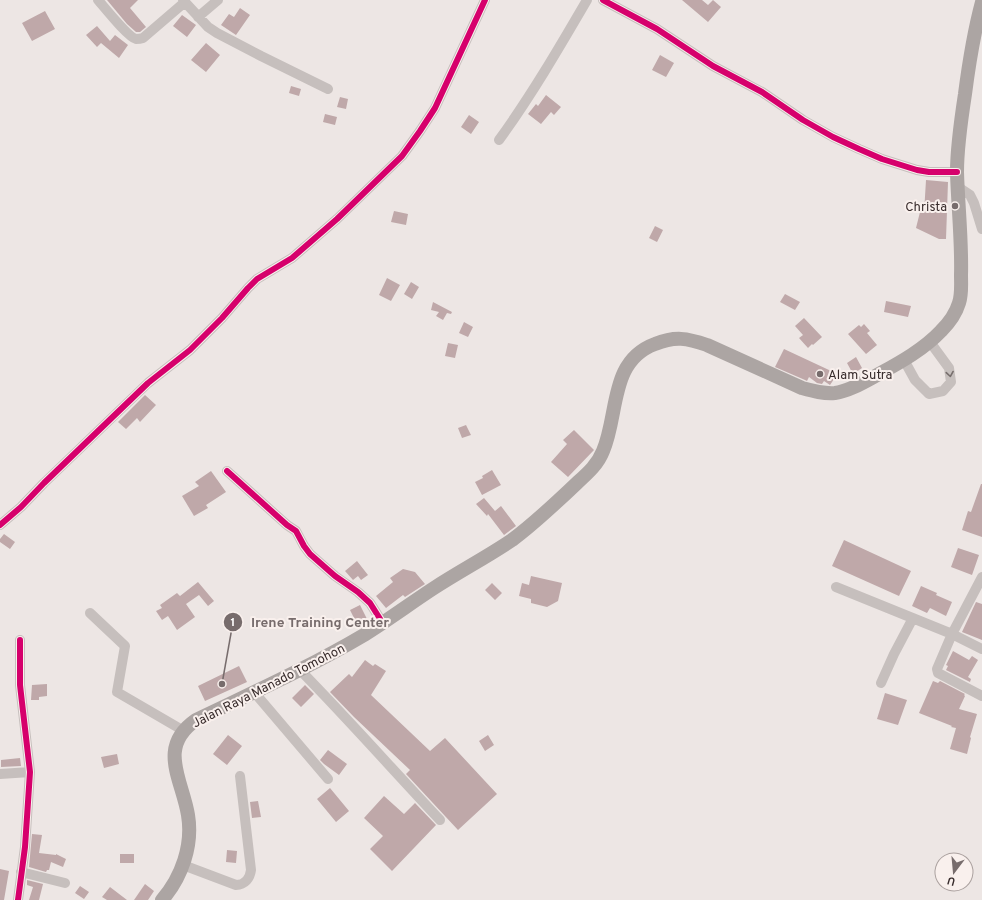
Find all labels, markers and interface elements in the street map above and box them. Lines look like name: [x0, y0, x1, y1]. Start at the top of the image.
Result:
place label: Christa: [905, 200, 947, 216]
marker: Christa: [950, 201, 960, 211]
place label: Alam Sutra: [828, 368, 892, 384]
marker: Alam Sutra: [815, 369, 825, 379]
one-way arrow: [945, 371, 954, 377]
callout: Irene Training Center: [223, 609, 397, 635]
text: 1: [231, 615, 235, 631]
text: Irene Training Center: [251, 615, 389, 632]
street label: Jalan Raya Manado Tomohon: [190, 641, 348, 732]
north arrow: [934, 852, 974, 892]
text: U: [946, 873, 957, 888]

